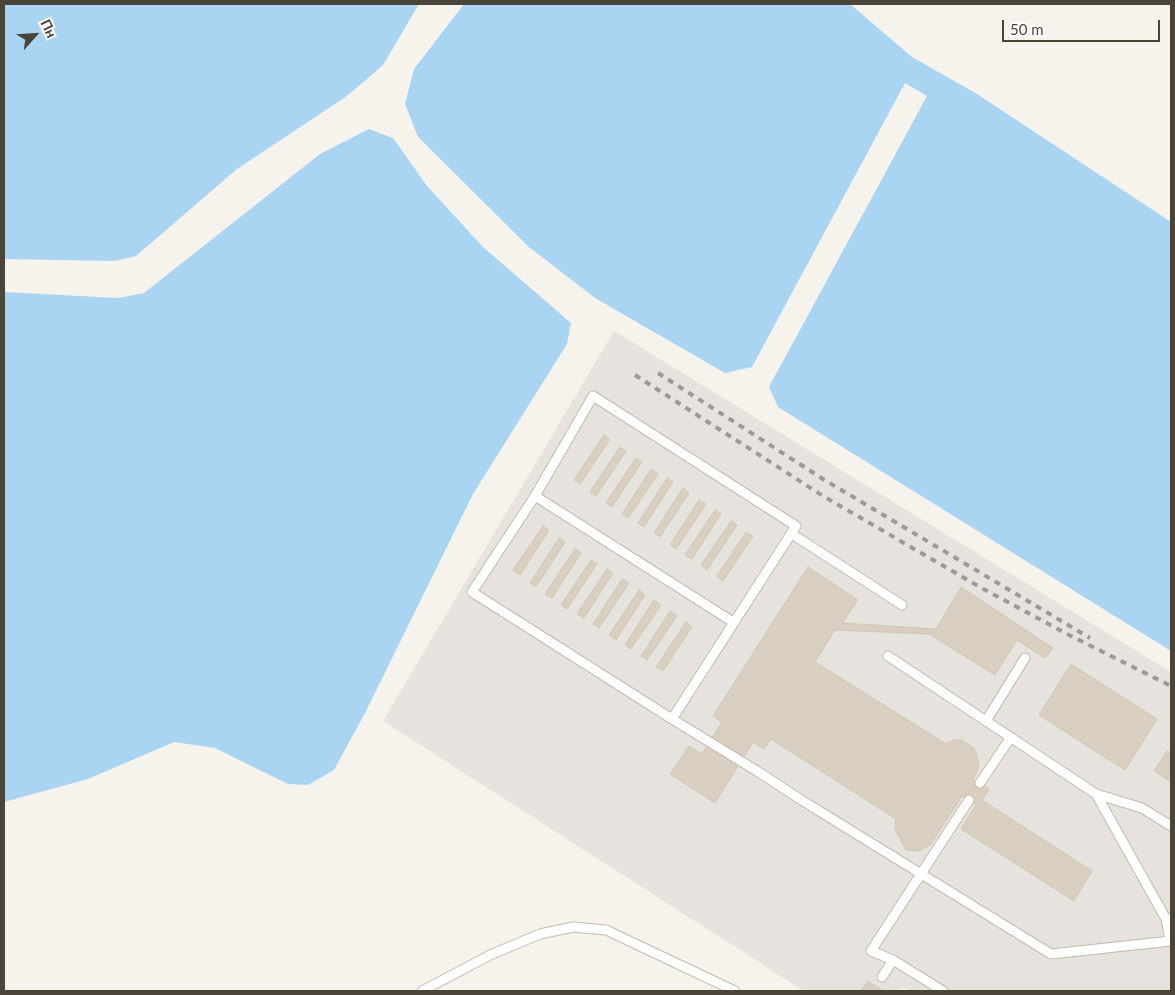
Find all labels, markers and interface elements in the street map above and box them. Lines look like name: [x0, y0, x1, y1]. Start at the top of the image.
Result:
north arrow: [10, 10, 60, 60]
scale bar: [1005, 10, 1162, 42]
text: Пн: [37, 16, 61, 40]
text: 50 m: [1010, 20, 1044, 38]

